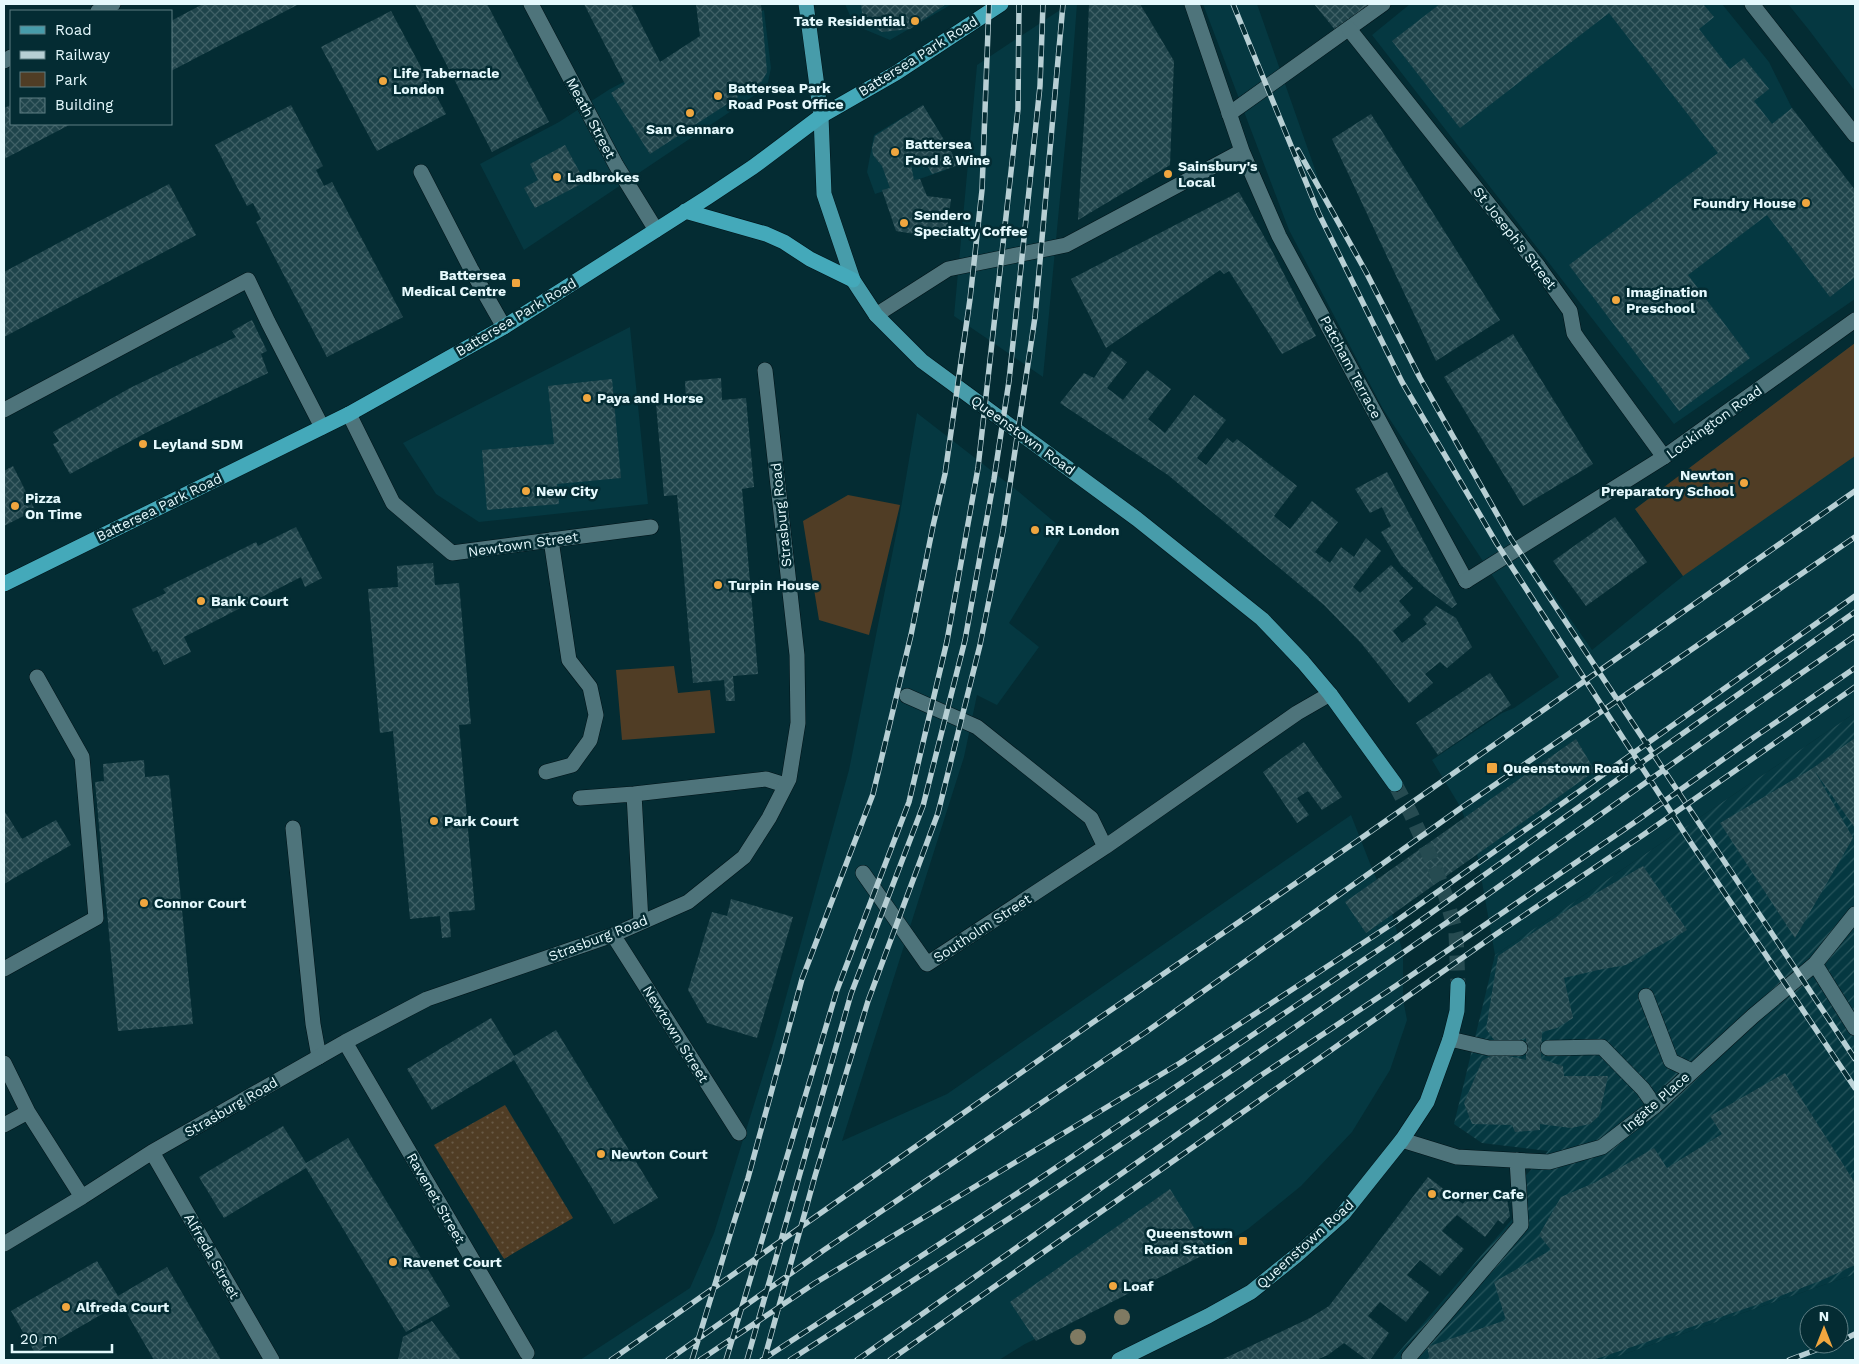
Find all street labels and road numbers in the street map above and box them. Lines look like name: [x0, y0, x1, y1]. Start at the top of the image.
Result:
street label: Battersea Park Road: [855, 13, 981, 99]
street label: Meath Street: [563, 75, 619, 161]
street label: St Joseph's Street: [1470, 184, 1560, 292]
street label: Battersea Park Road: [453, 275, 579, 359]
street label: Patcham Terrace: [1317, 313, 1385, 421]
street label: Lockington Road: [1663, 382, 1765, 462]
street label: Queenstown Road: [968, 392, 1078, 478]
street label: Strasburg Road: [768, 462, 794, 568]
street label: Battersea Park Road: [94, 470, 224, 544]
street label: Newtown Street: [467, 528, 579, 560]
street label: Southolm Street: [930, 890, 1034, 966]
street label: Strasburg Road: [546, 912, 650, 964]
street label: Newtown Street: [640, 983, 712, 1085]
street label: Ingate Place: [1619, 1069, 1693, 1135]
street label: Strasburg Road: [182, 1074, 280, 1140]
street label: Ravenet Street: [404, 1150, 468, 1246]
street label: Queenstown Road: [1253, 1196, 1357, 1292]
street label: Alfreda Street: [181, 1210, 243, 1302]

